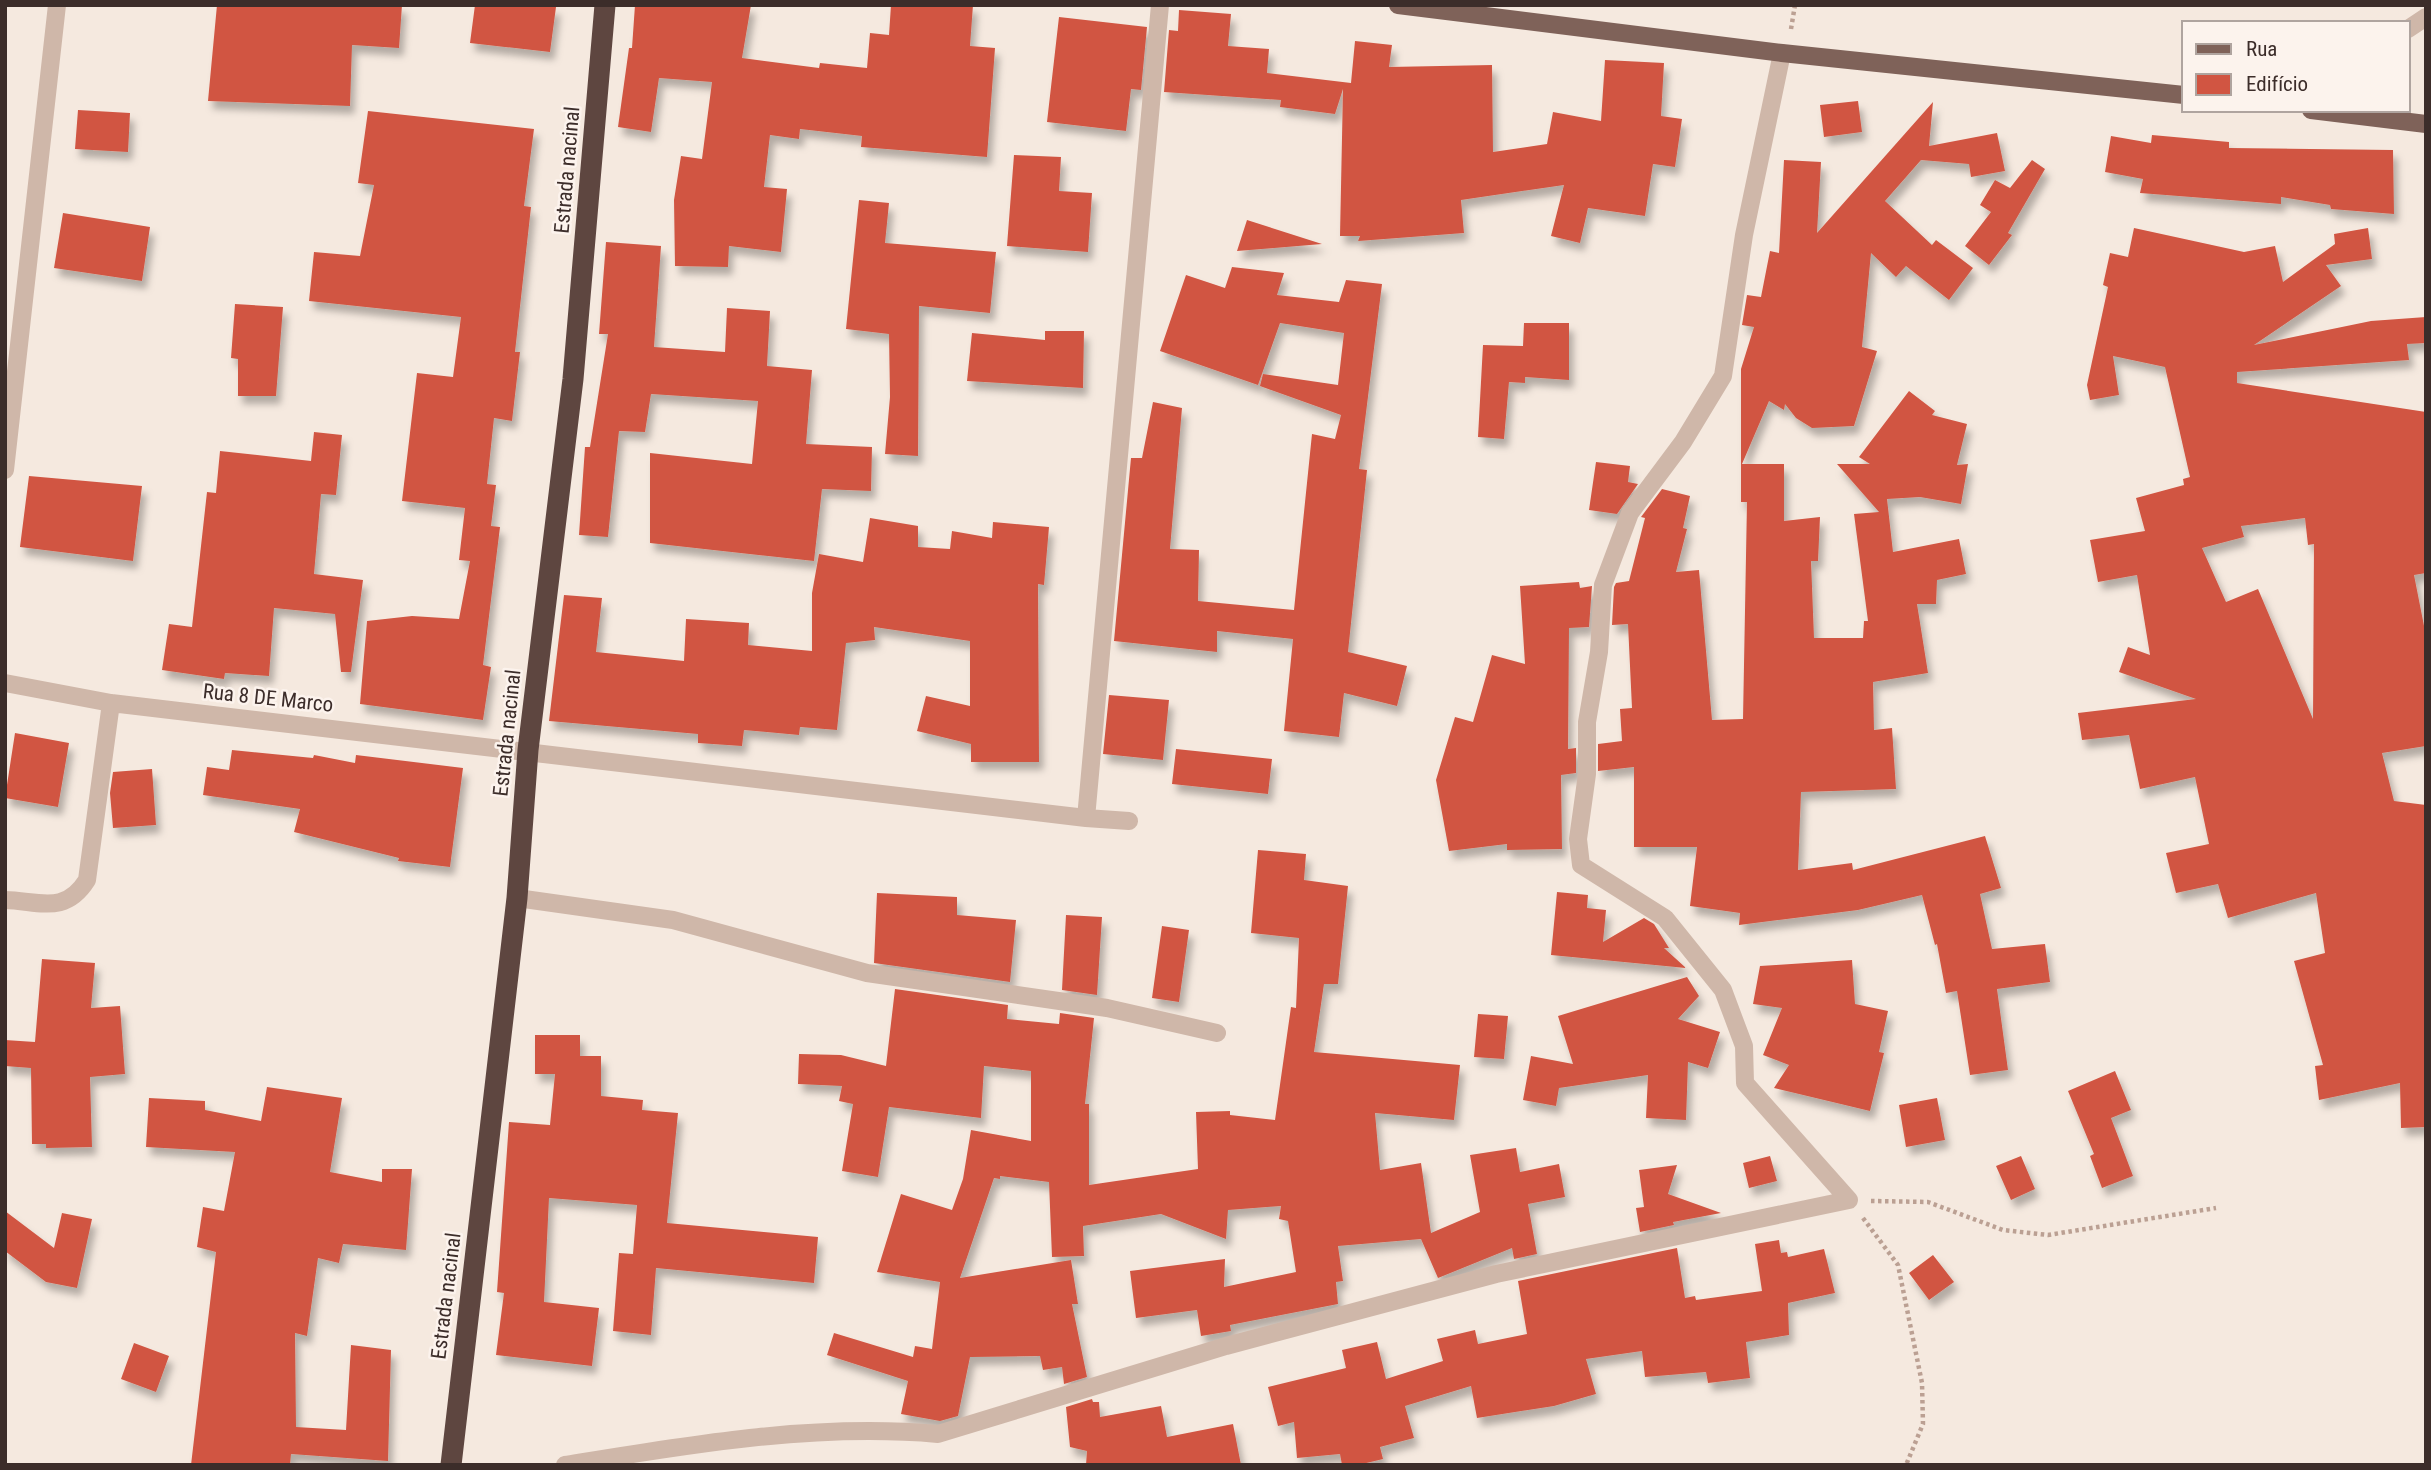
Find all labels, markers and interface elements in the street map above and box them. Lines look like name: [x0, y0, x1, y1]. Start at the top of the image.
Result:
legend: [2182, 21, 2410, 112]
text: Rua: [2246, 37, 2277, 61]
text: Edifício: [2246, 72, 2308, 96]
street label: Estrada nacinal: [549, 106, 585, 234]
street label: Estrada nacinal: [488, 668, 526, 798]
street label: Rua 8 DE Marco: [202, 679, 334, 717]
street label: Estrada nacinal: [426, 1231, 466, 1361]

